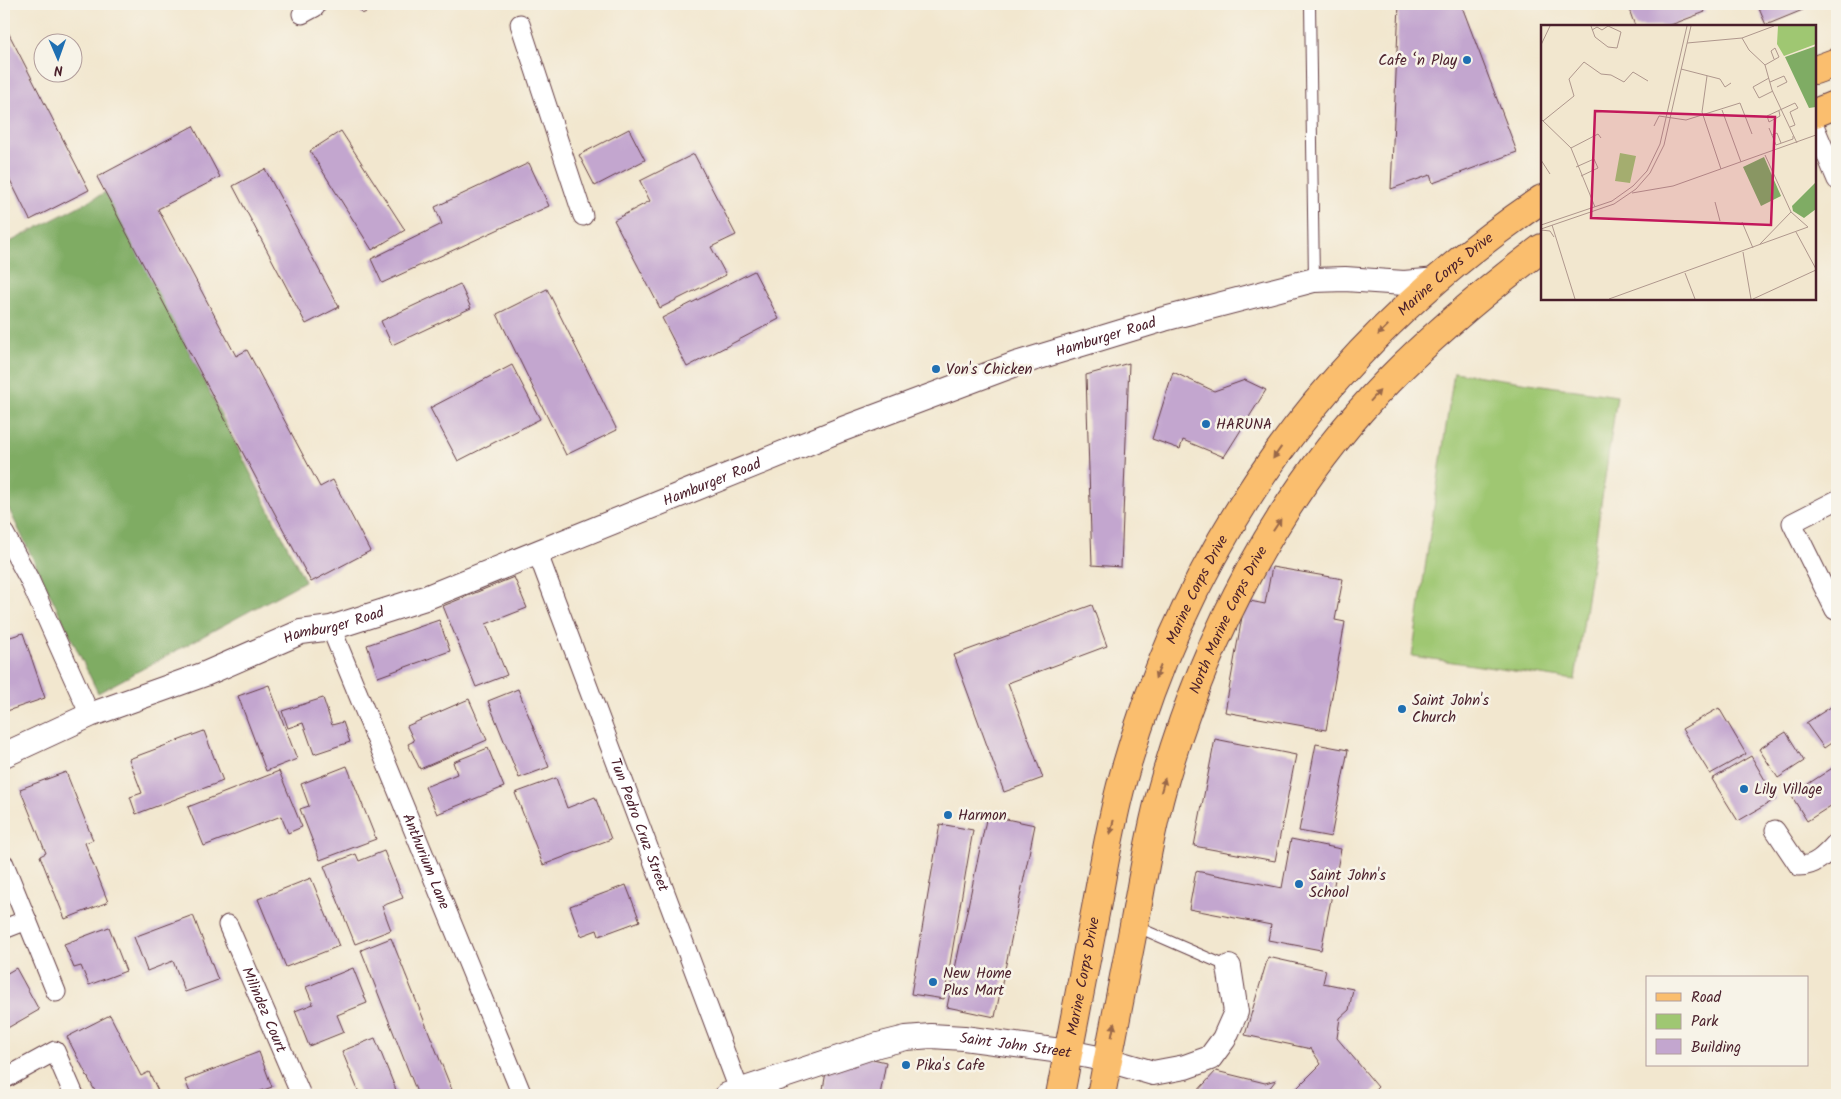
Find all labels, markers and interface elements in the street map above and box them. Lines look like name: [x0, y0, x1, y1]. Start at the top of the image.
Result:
inset map: [1541, 25, 1816, 300]
north arrow: [32, 32, 82, 82]
place label: Cafe ‘n Play: [1378, 49, 1458, 73]
marker: Cafe ‘n Play: [1461, 54, 1473, 66]
text: N: [53, 59, 63, 81]
street label: Marine Corps Drive: [1392, 227, 1499, 323]
street label: Hamburger Road: [1053, 311, 1160, 364]
one-way arrow: [1377, 323, 1389, 335]
place label: Von's Chicken: [946, 358, 1032, 382]
marker: Von's Chicken: [930, 363, 942, 375]
one-way arrow: [1369, 389, 1380, 402]
place label: HARUNA: [1216, 413, 1272, 437]
marker: HARUNA: [1200, 418, 1212, 430]
one-way arrow: [1272, 446, 1282, 460]
street label: Hamburger Road: [659, 452, 765, 514]
one-way arrow: [1272, 519, 1282, 532]
street label: Marine Corps Drive: [1160, 530, 1235, 648]
street label: North Marine Corps Drive: [1183, 541, 1274, 698]
street label: Hamburger Road: [279, 601, 388, 651]
one-way arrow: [1153, 664, 1161, 679]
place label: Saint John's Church: [1412, 689, 1489, 730]
marker: Saint John's Church: [1396, 703, 1408, 715]
street label: Tun Pedro Cruz Street: [603, 755, 675, 896]
one-way arrow: [1160, 778, 1168, 793]
place label: Lily Village: [1754, 778, 1823, 802]
marker: Lily Village: [1738, 783, 1750, 795]
place label: Harmon: [958, 804, 1007, 828]
marker: Harmon: [942, 809, 954, 821]
street label: Anthurium Lane: [395, 810, 456, 914]
one-way arrow: [1108, 820, 1116, 835]
place label: Saint John's School: [1309, 864, 1386, 905]
marker: Saint John's School: [1293, 878, 1305, 890]
street label: Marine Corps Drive: [1061, 915, 1107, 1038]
place label: New Home Plus Mart: [943, 962, 1012, 1003]
street label: Milindez Court: [234, 963, 293, 1057]
marker: New Home Plus Mart: [927, 976, 939, 988]
legend: [1646, 976, 1808, 1066]
text: Road: [1691, 986, 1722, 1010]
text: Park: [1691, 1010, 1719, 1034]
one-way arrow: [1110, 1022, 1118, 1038]
street label: Saint John Street: [959, 1027, 1073, 1065]
text: Building: [1691, 1036, 1741, 1060]
place label: Pika's Cafe: [916, 1054, 985, 1078]
marker: Pika's Cafe: [900, 1059, 912, 1071]

